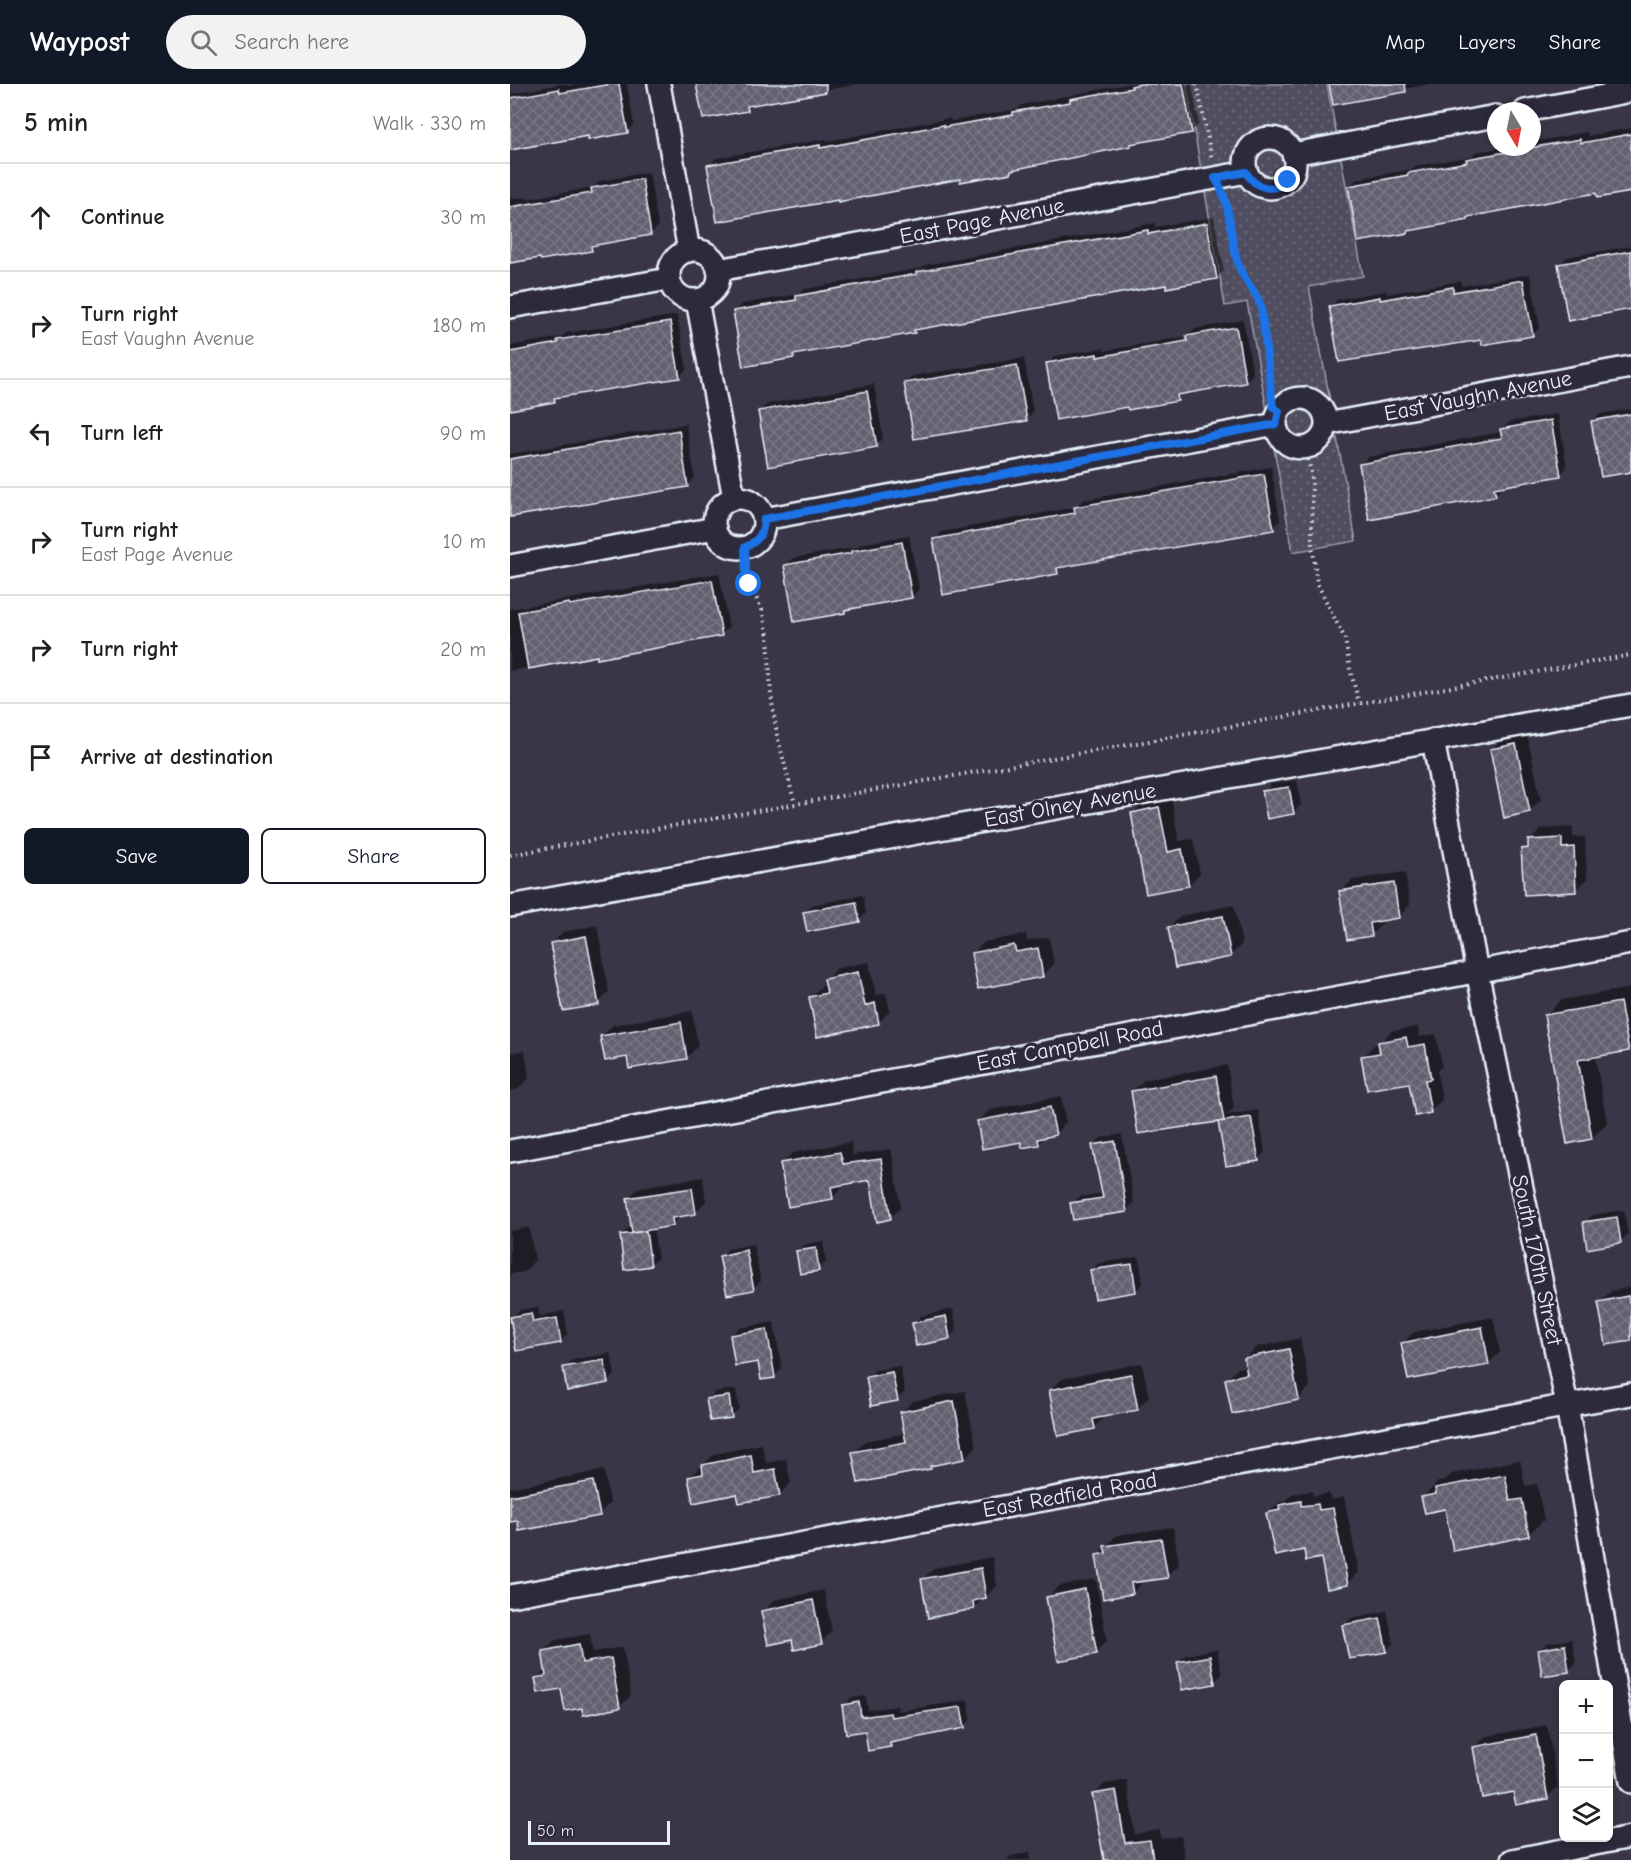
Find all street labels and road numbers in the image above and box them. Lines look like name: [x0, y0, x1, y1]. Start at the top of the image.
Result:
street label: East Page Avenue: [897, 192, 1067, 250]
street label: East Vaughn Avenue: [1382, 365, 1574, 427]
street label: East Olney Avenue: [982, 777, 1158, 833]
street label: East Campbell Road: [975, 1015, 1165, 1077]
street label: South 170th Street: [1506, 1172, 1568, 1348]
street label: East Redfield Road: [981, 1467, 1159, 1523]

